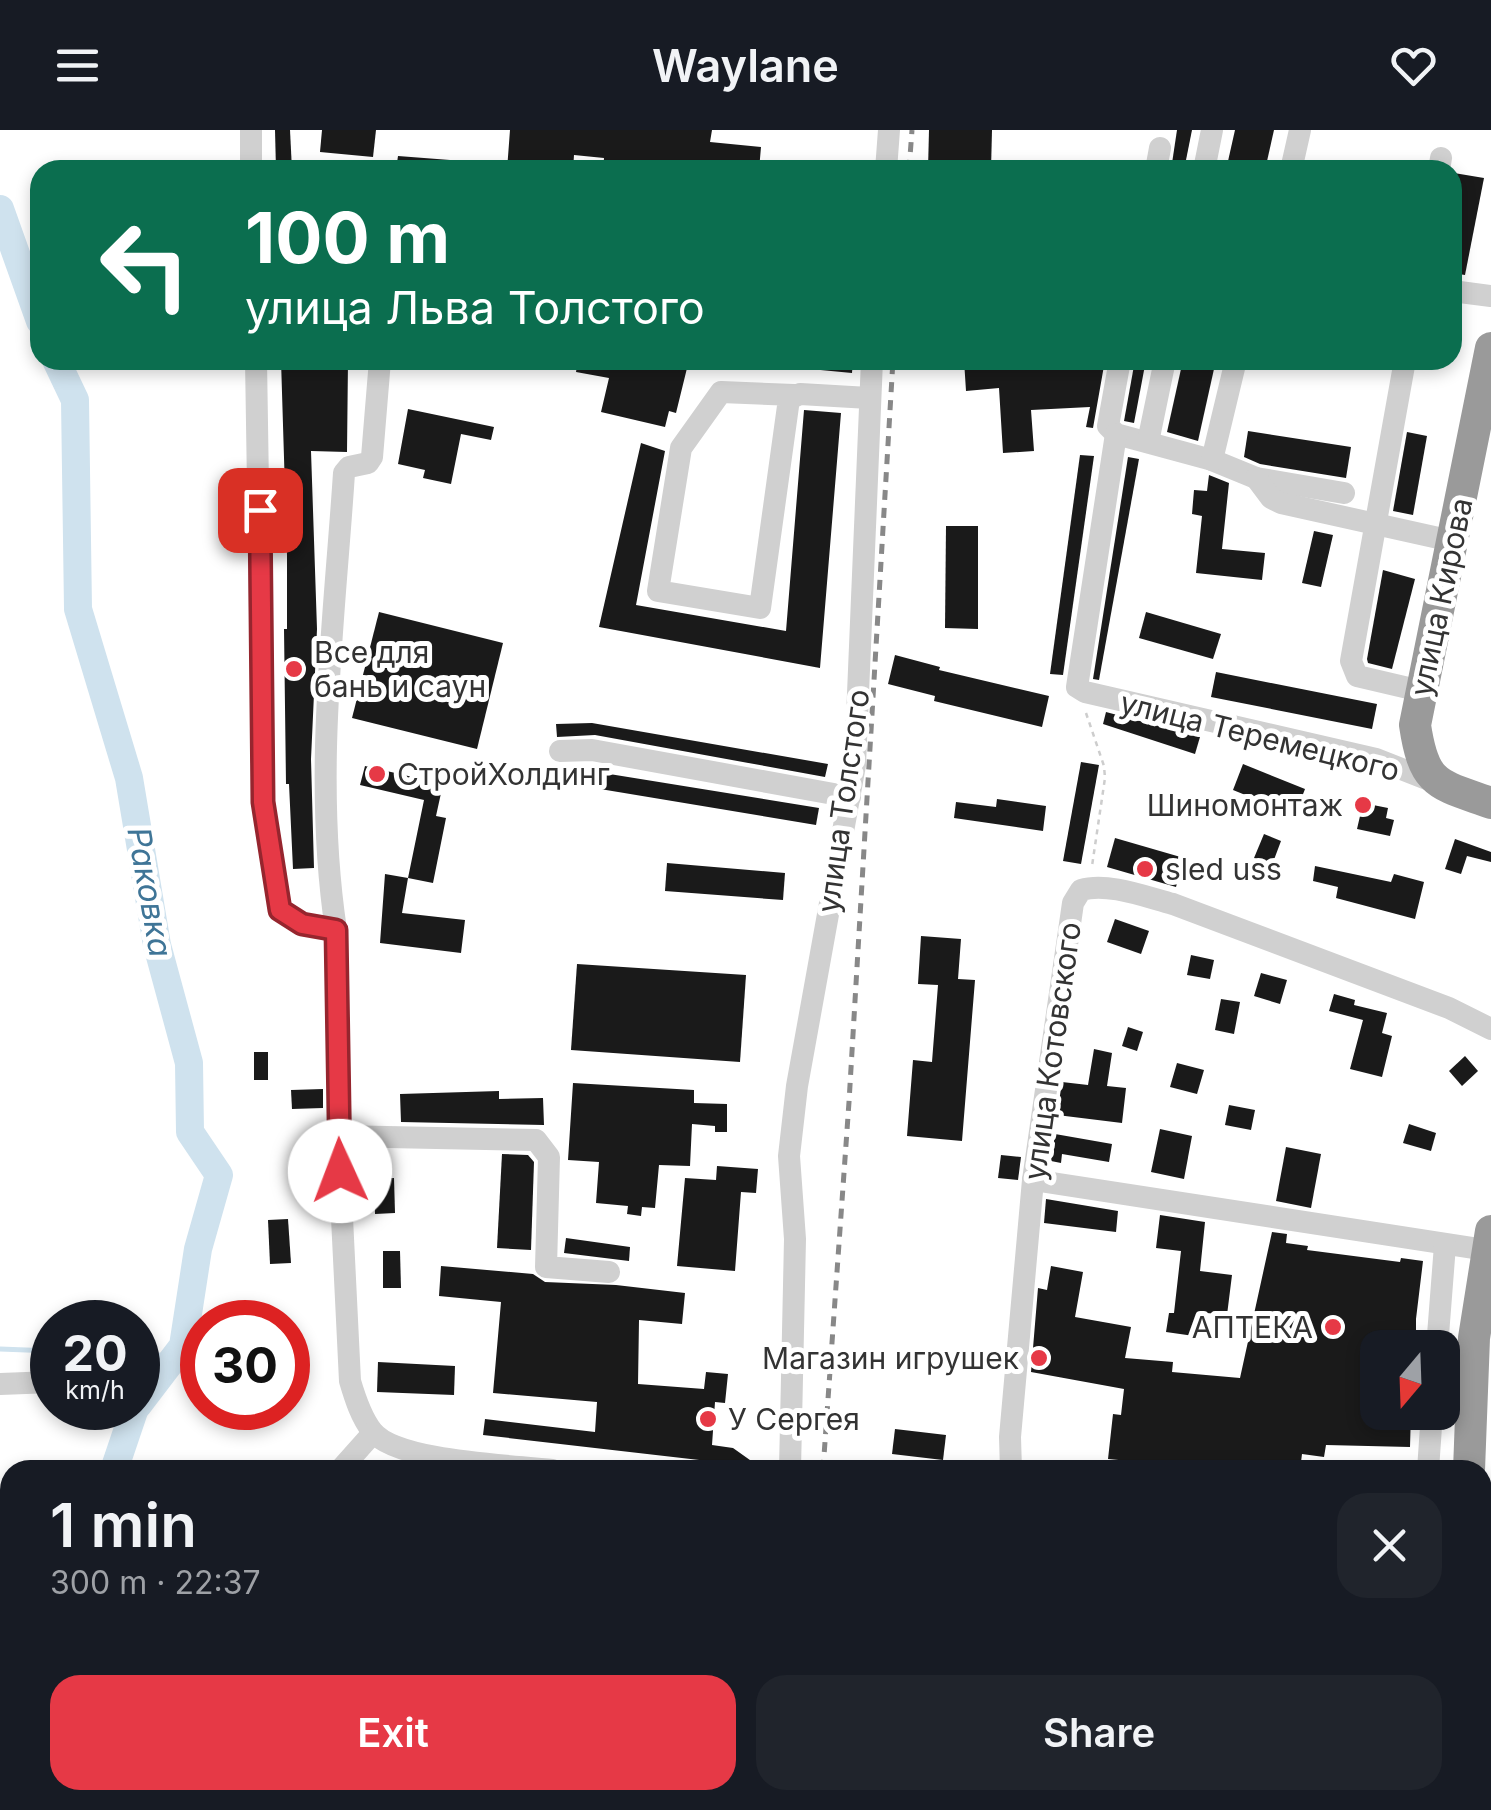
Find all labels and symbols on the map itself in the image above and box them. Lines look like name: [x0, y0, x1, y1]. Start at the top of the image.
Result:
pin: [218, 468, 303, 553]
street label: улица Кирова: [1402, 495, 1480, 699]
place label: Все для бань и саун: [314, 634, 486, 704]
marker: Все для бань и саун: [283, 658, 305, 680]
street label: улица Теремецкого: [1117, 684, 1403, 788]
street label: улица Толстого: [810, 687, 876, 915]
place label: СтройХолдинг: [397, 756, 610, 792]
marker: СтройХолдинг: [366, 763, 388, 785]
place label: Шиномонтаж: [1147, 787, 1343, 823]
marker: Шиномонтаж: [1352, 794, 1374, 816]
water label: Раковка: [119, 824, 181, 960]
place label: sled uss: [1165, 851, 1282, 887]
marker: sled uss: [1134, 858, 1156, 880]
street label: улица Котовского: [1016, 920, 1088, 1182]
position arrow: [288, 1119, 392, 1223]
speed limit sign: 30: [180, 1300, 310, 1430]
place label: АПТЕКА: [1192, 1309, 1313, 1345]
marker: АПТЕКА: [1322, 1316, 1344, 1338]
north arrow: [1360, 1330, 1460, 1430]
place label: Магазин игрушек: [762, 1340, 1019, 1376]
marker: Магазин игрушек: [1028, 1347, 1050, 1369]
place label: У Сергея: [728, 1401, 860, 1437]
marker: У Сергея: [697, 1408, 719, 1430]

